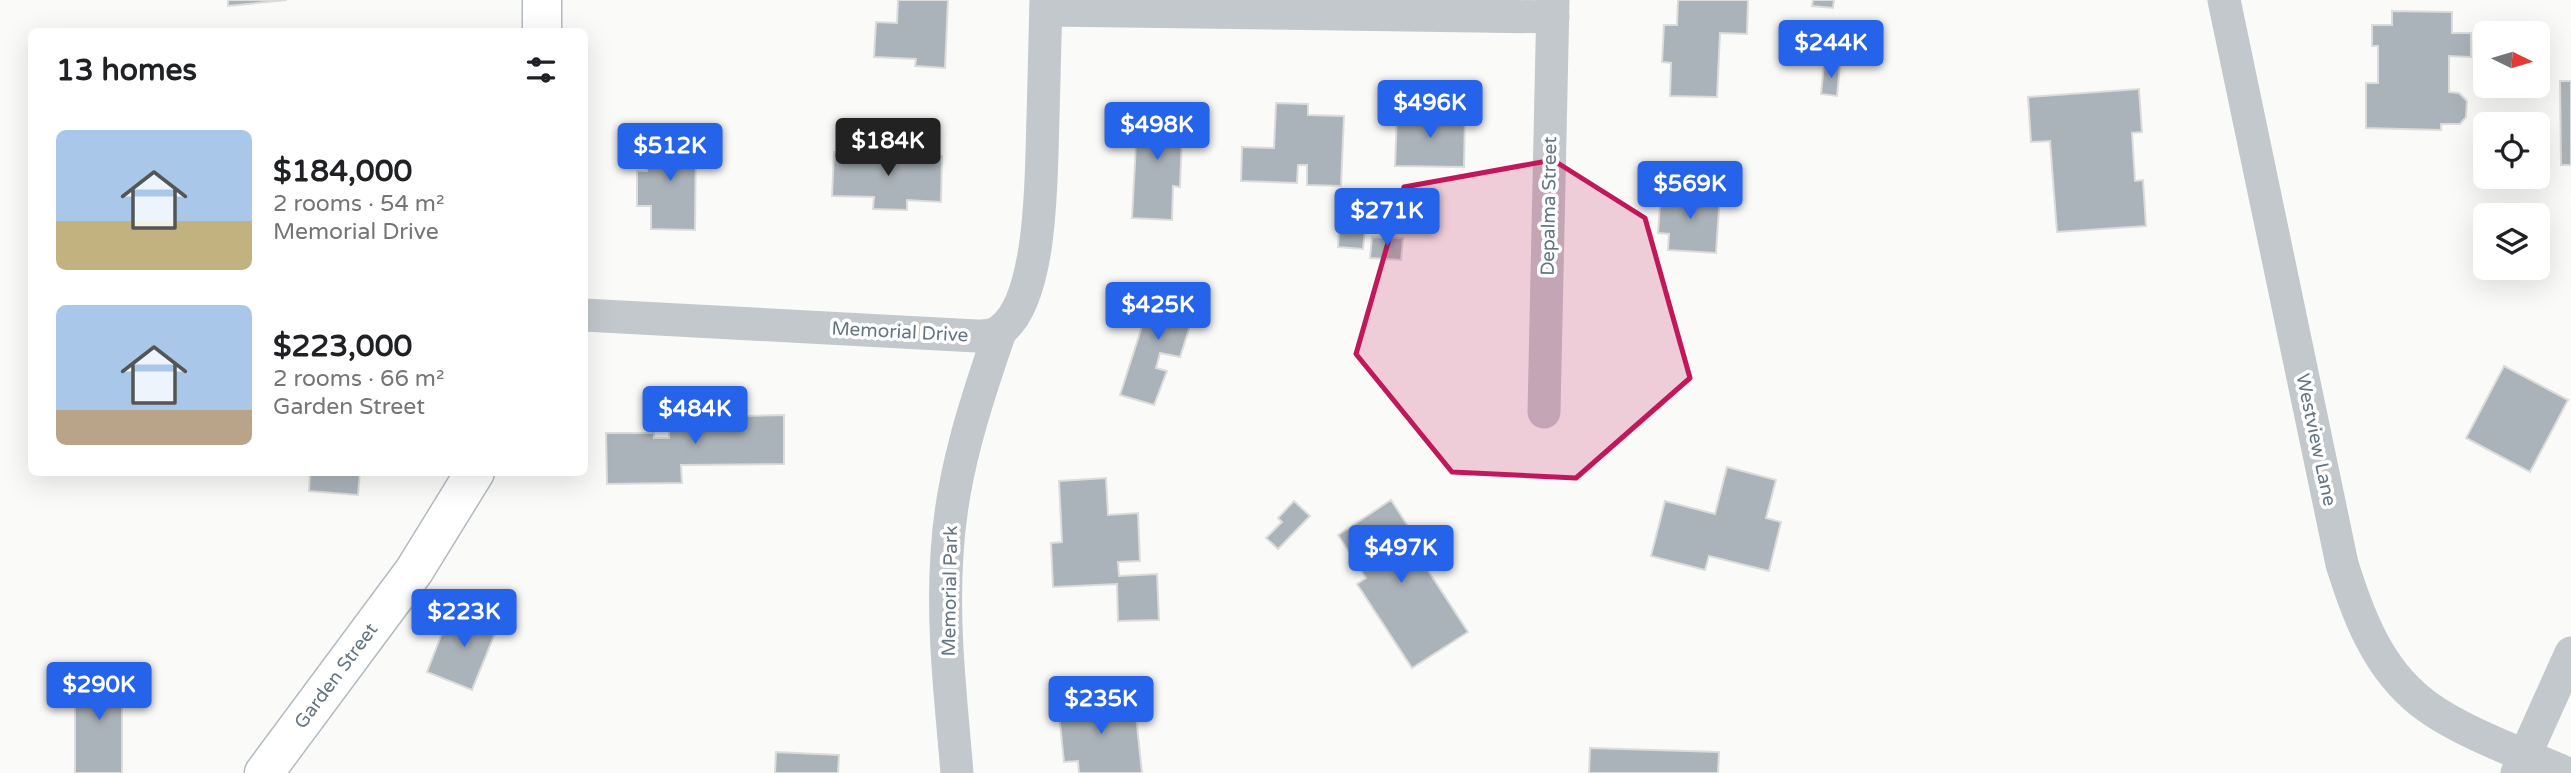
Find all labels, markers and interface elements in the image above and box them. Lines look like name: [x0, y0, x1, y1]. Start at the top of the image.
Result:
pin: $244K: [1782, 20, 1880, 80]
north arrow: [2473, 21, 2550, 98]
map controls: [2473, 21, 2550, 280]
text: $244K: [1795, 29, 1867, 57]
icon: filters: [522, 51, 560, 89]
text: 13 homes: [56, 52, 197, 89]
pin: $496K: [1381, 80, 1479, 140]
text: $496K: [1394, 89, 1466, 117]
pin: $498K: [1108, 102, 1206, 162]
text: $498K: [1121, 111, 1193, 139]
button: locate: [2473, 112, 2550, 189]
pin: $184K: [839, 118, 937, 178]
pin: $512K: [621, 124, 719, 183]
text: $184K: [852, 127, 924, 155]
text: $512K: [634, 132, 706, 160]
street label: Depalma Street: [1537, 136, 1561, 276]
text: $184,000: [273, 153, 412, 190]
icon: home: [112, 158, 196, 242]
pin: $569K: [1641, 162, 1739, 221]
text: $569K: [1654, 170, 1726, 198]
pin: $271K: [1338, 188, 1436, 248]
text: 2 rooms · 54 m²: [273, 190, 444, 218]
text: $271K: [1351, 197, 1423, 225]
button: layers: [2473, 203, 2550, 280]
text: Memorial Drive: [273, 218, 439, 246]
pin: $425K: [1109, 282, 1207, 342]
text: $425K: [1122, 291, 1194, 319]
street label: Memorial Drive: [831, 317, 969, 347]
text: $223,000: [273, 328, 412, 365]
icon: home: [112, 333, 196, 417]
text: 2 rooms · 66 m²: [273, 365, 444, 393]
street label: Westview Lane: [2291, 372, 2341, 508]
pin: $484K: [646, 386, 744, 446]
text: Garden Street: [273, 393, 425, 421]
text: $484K: [659, 395, 731, 423]
street label: Memorial Park: [938, 525, 962, 657]
pin: $497K: [1352, 526, 1450, 585]
text: $497K: [1365, 534, 1437, 562]
pin: $223K: [415, 590, 513, 649]
text: $223K: [428, 598, 500, 626]
street label: Garden Street: [290, 619, 382, 733]
pin: $290K: [50, 662, 148, 722]
text: $290K: [63, 671, 135, 699]
pin: $235K: [1052, 676, 1150, 736]
text: $235K: [1065, 685, 1137, 713]

